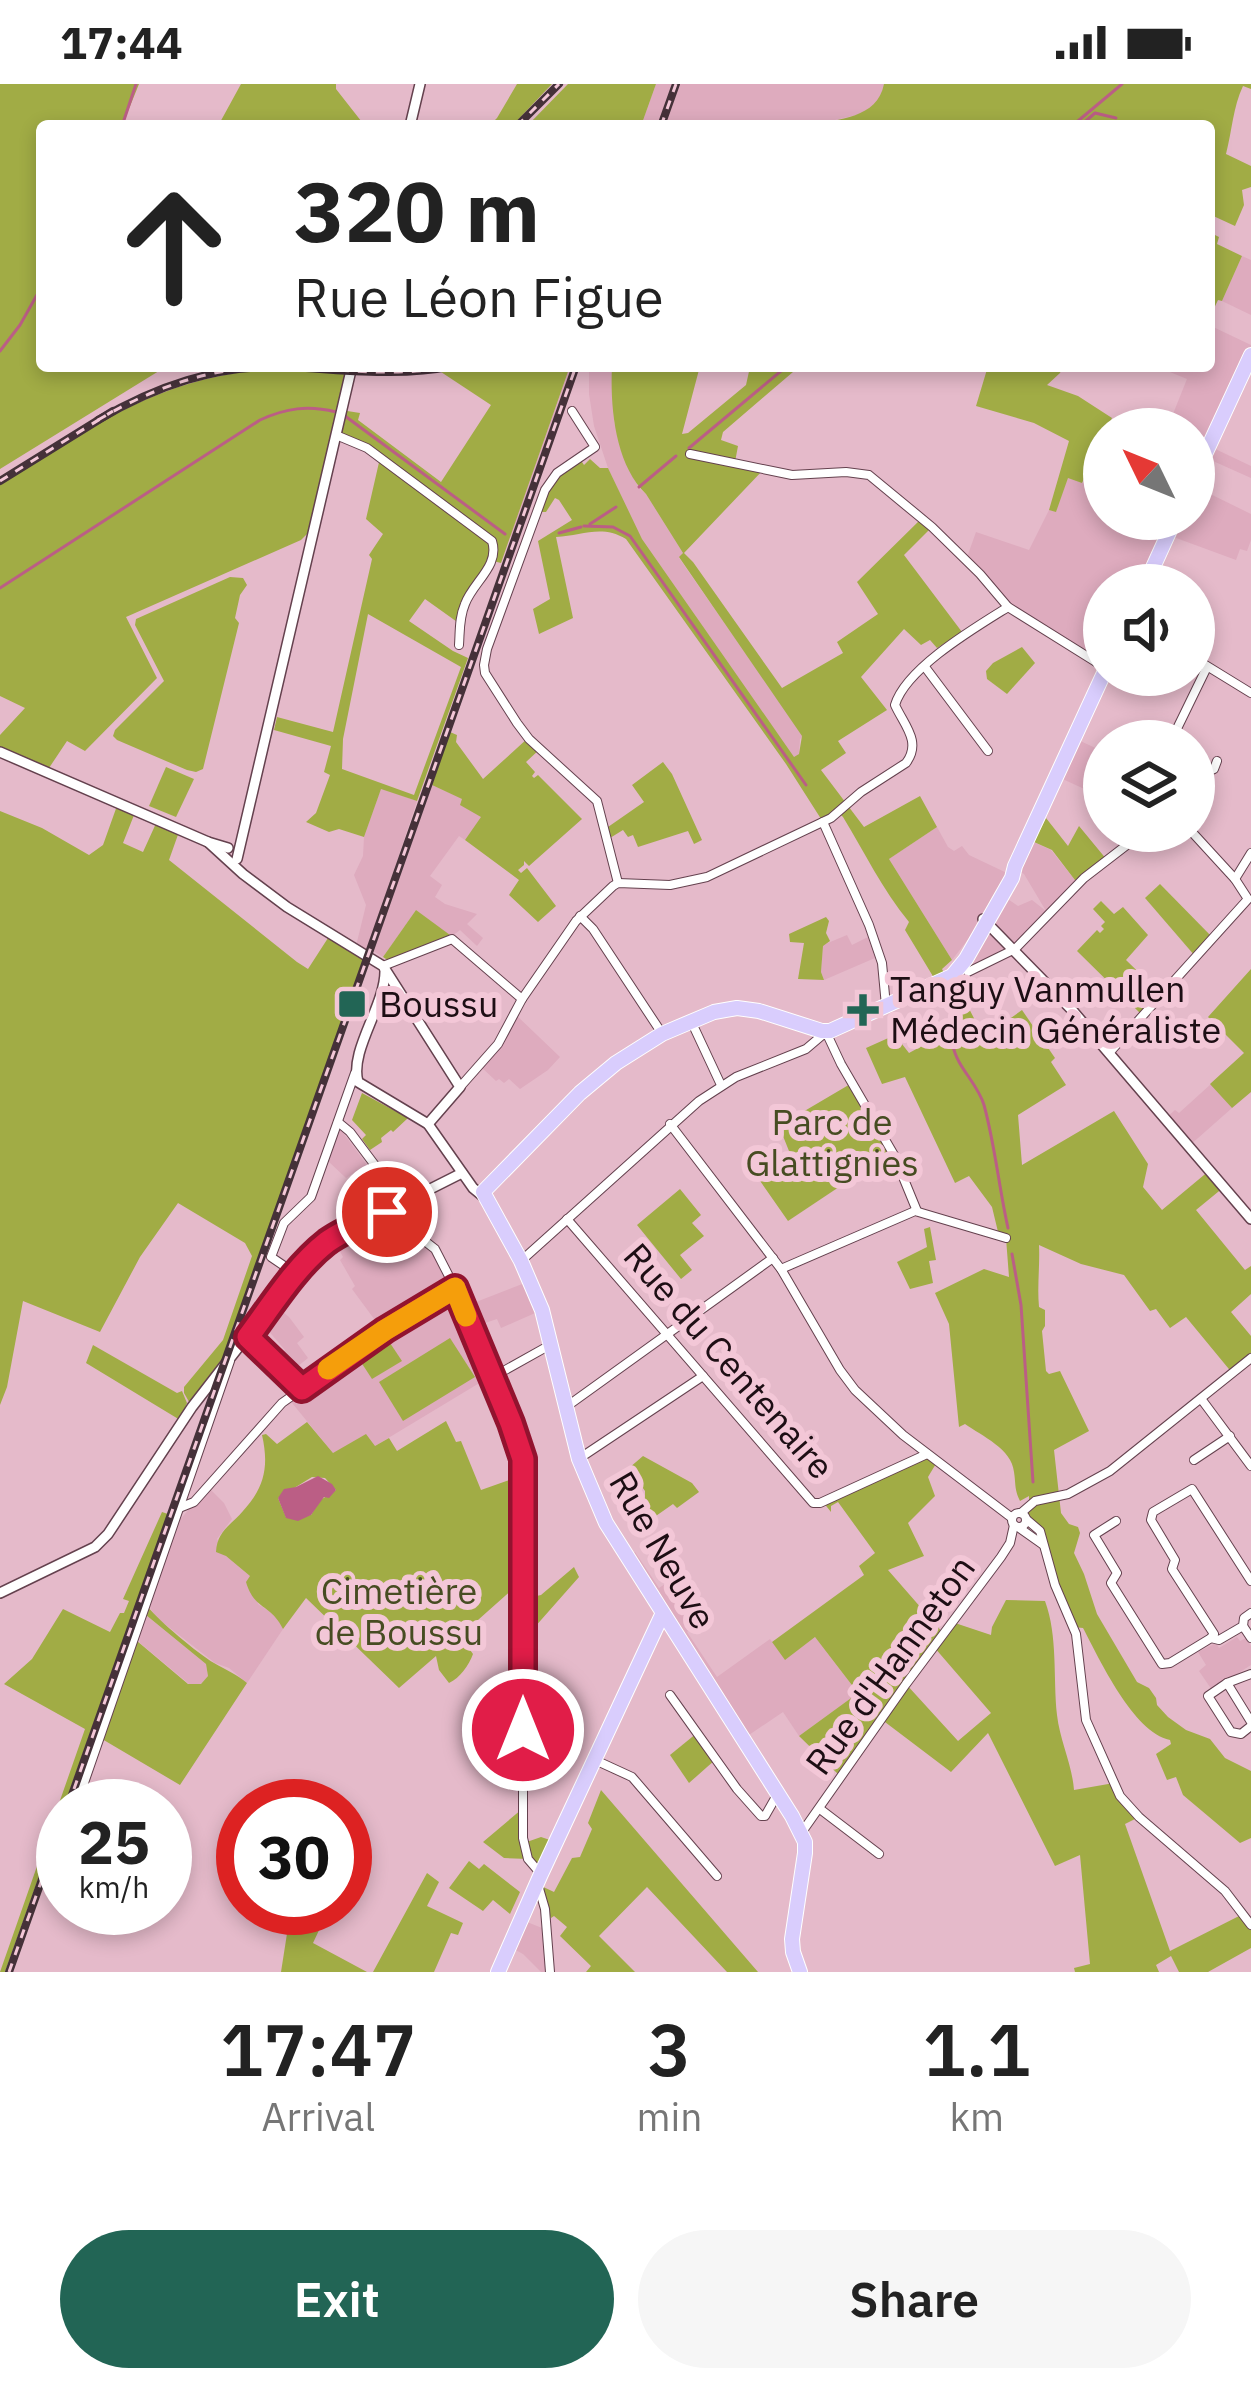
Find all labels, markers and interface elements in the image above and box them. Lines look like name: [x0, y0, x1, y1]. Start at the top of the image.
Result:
text: 17:44: [60, 13, 183, 71]
text: 320 m: [294, 156, 540, 265]
icon: ahead: [96, 168, 252, 324]
text: Rue Léon Figue: [294, 262, 664, 332]
north arrow: [1083, 408, 1215, 540]
map controls: [1083, 408, 1215, 852]
button: sound: [1083, 564, 1215, 696]
button: layers: [1083, 720, 1215, 852]
place label: Tanguy Vanmullen Médecin Généraliste: [890, 965, 1221, 1053]
place label: Boussu: [379, 980, 498, 1027]
marker: Boussu: [336, 988, 368, 1020]
marker: Tanguy Vanmullen Médecin Généraliste: [847, 994, 879, 1026]
park label: Parc de Glattignies: [745, 1098, 919, 1186]
pin: [336, 1161, 438, 1263]
icon: arrive: [354, 1179, 420, 1245]
street label: Rue du Centenaire: [614, 1233, 845, 1488]
street label: Rue Neuve: [599, 1462, 727, 1637]
street label: Rue d'Hanneton: [794, 1546, 985, 1784]
park label: Cimetière de Boussu: [315, 1567, 483, 1655]
position arrow: [460, 1667, 586, 1793]
speed limit sign: 30: [216, 1779, 372, 1935]
text: 25: [78, 1802, 150, 1881]
text: km/h: [79, 1867, 149, 1906]
text: 17:47: [220, 2002, 416, 2096]
text: 3: [648, 2002, 691, 2096]
text: 1.1: [923, 2002, 1031, 2096]
text: Arrival: [261, 2091, 375, 2142]
text: min: [636, 2091, 702, 2142]
text: km: [949, 2091, 1004, 2142]
button: Exit: [60, 2230, 614, 2368]
button: Share: [638, 2230, 1191, 2368]

